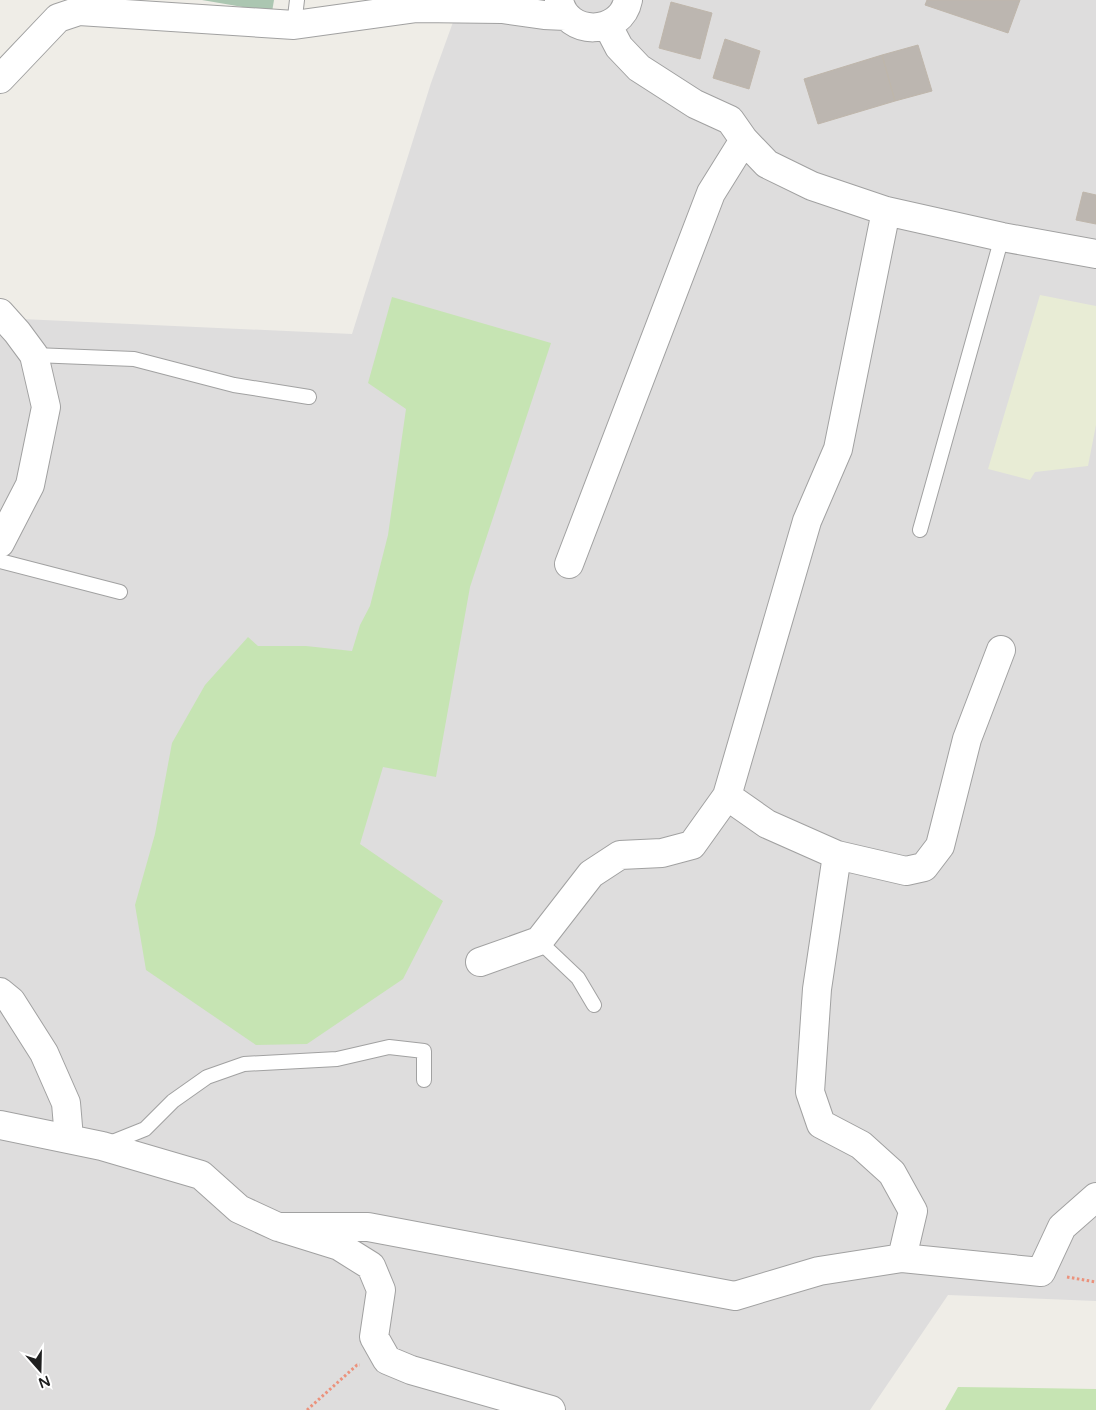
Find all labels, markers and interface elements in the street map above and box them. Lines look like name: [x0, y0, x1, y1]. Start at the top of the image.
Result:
north arrow: [15, 1345, 65, 1395]
text: N: [36, 1372, 52, 1392]

